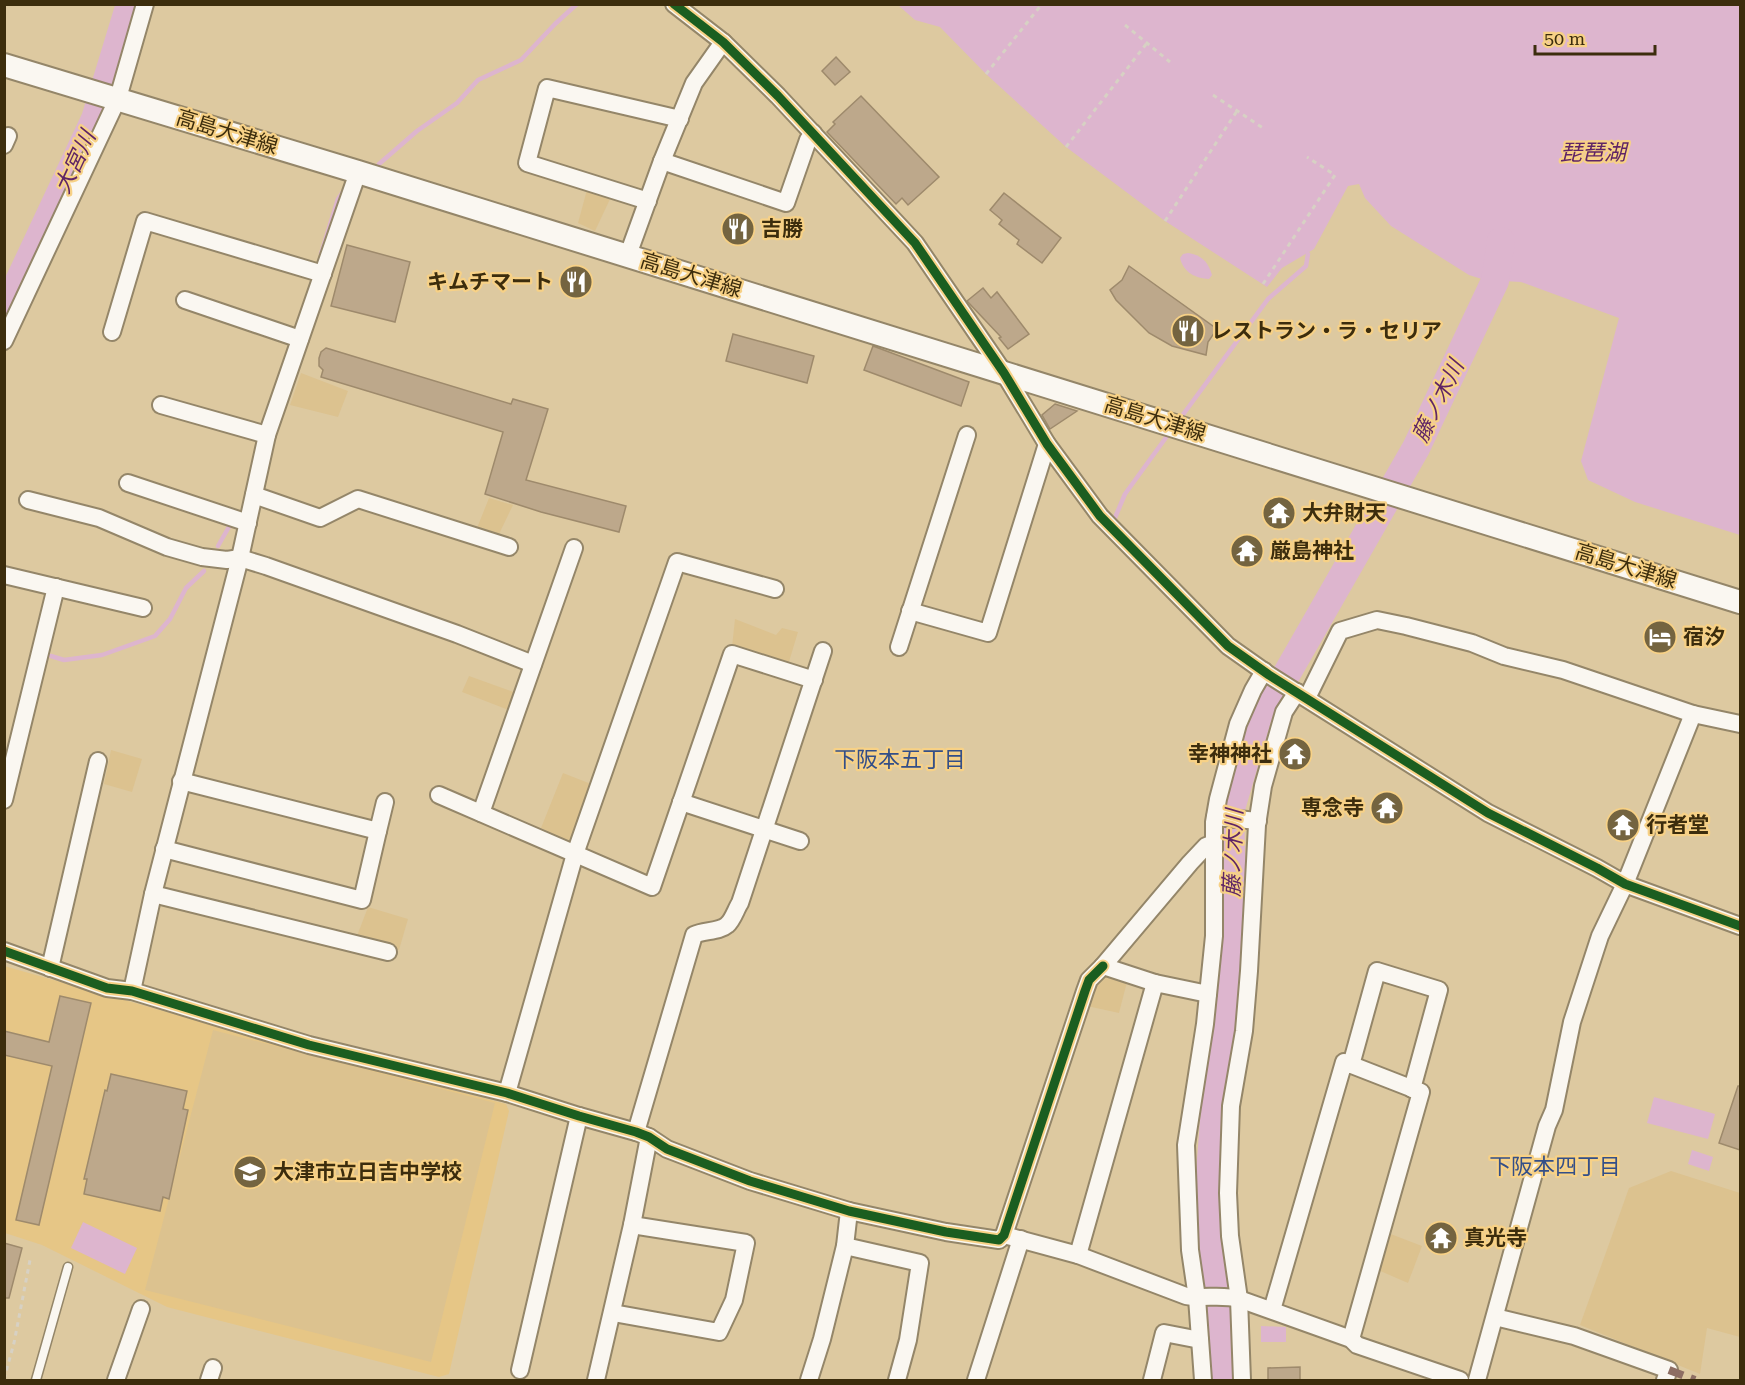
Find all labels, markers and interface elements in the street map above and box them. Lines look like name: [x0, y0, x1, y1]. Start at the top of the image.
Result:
scale bar: [1535, 18, 1655, 56]
text: 50 m: [1544, 28, 1585, 49]
street label: 高島大津線: [173, 105, 281, 159]
water label: 大宮川: [50, 125, 101, 197]
water label: 琵琶湖: [1560, 140, 1629, 165]
restaurant icon: 吉勝: [720, 211, 756, 247]
place label: 吉勝: [761, 217, 803, 241]
street label: 高島大津線: [637, 248, 745, 302]
restaurant icon: キムチマート: [558, 264, 594, 300]
place label: キムチマート: [427, 270, 553, 294]
restaurant icon: レストラン・ラ・セリア: [1170, 313, 1206, 349]
place label: レストラン・ラ・セリア: [1211, 319, 1442, 343]
water label: 藤ノ木川: [1407, 354, 1469, 446]
street label: 高島大津線: [1101, 392, 1209, 446]
temple icon: 大弁財天: [1261, 495, 1297, 531]
place label: 大弁財天: [1302, 501, 1386, 525]
temple icon: 厳島神社: [1229, 533, 1265, 569]
place label: 厳島神社: [1270, 539, 1354, 563]
street label: 高島大津線: [1572, 539, 1680, 593]
hotel icon: 宿汐: [1642, 619, 1678, 655]
place label: 宿汐: [1683, 625, 1725, 649]
temple icon: 幸神神社: [1277, 736, 1313, 772]
place label: 幸神神社: [1188, 742, 1272, 766]
district label: 下阪本五丁目: [834, 747, 966, 772]
temple icon: 専念寺: [1369, 790, 1405, 826]
place label: 専念寺: [1301, 796, 1364, 820]
water label: 藤ノ木川: [1219, 807, 1247, 897]
temple icon: 行者堂: [1605, 807, 1641, 843]
place label: 行者堂: [1646, 813, 1709, 837]
school or university icon: 大津市立日吉中学校: [232, 1154, 268, 1190]
district label: 下阪本四丁目: [1489, 1154, 1621, 1179]
place label: 大津市立日吉中学校: [273, 1160, 462, 1184]
temple icon: 真光寺: [1423, 1220, 1459, 1256]
place label: 真光寺: [1464, 1226, 1527, 1250]

